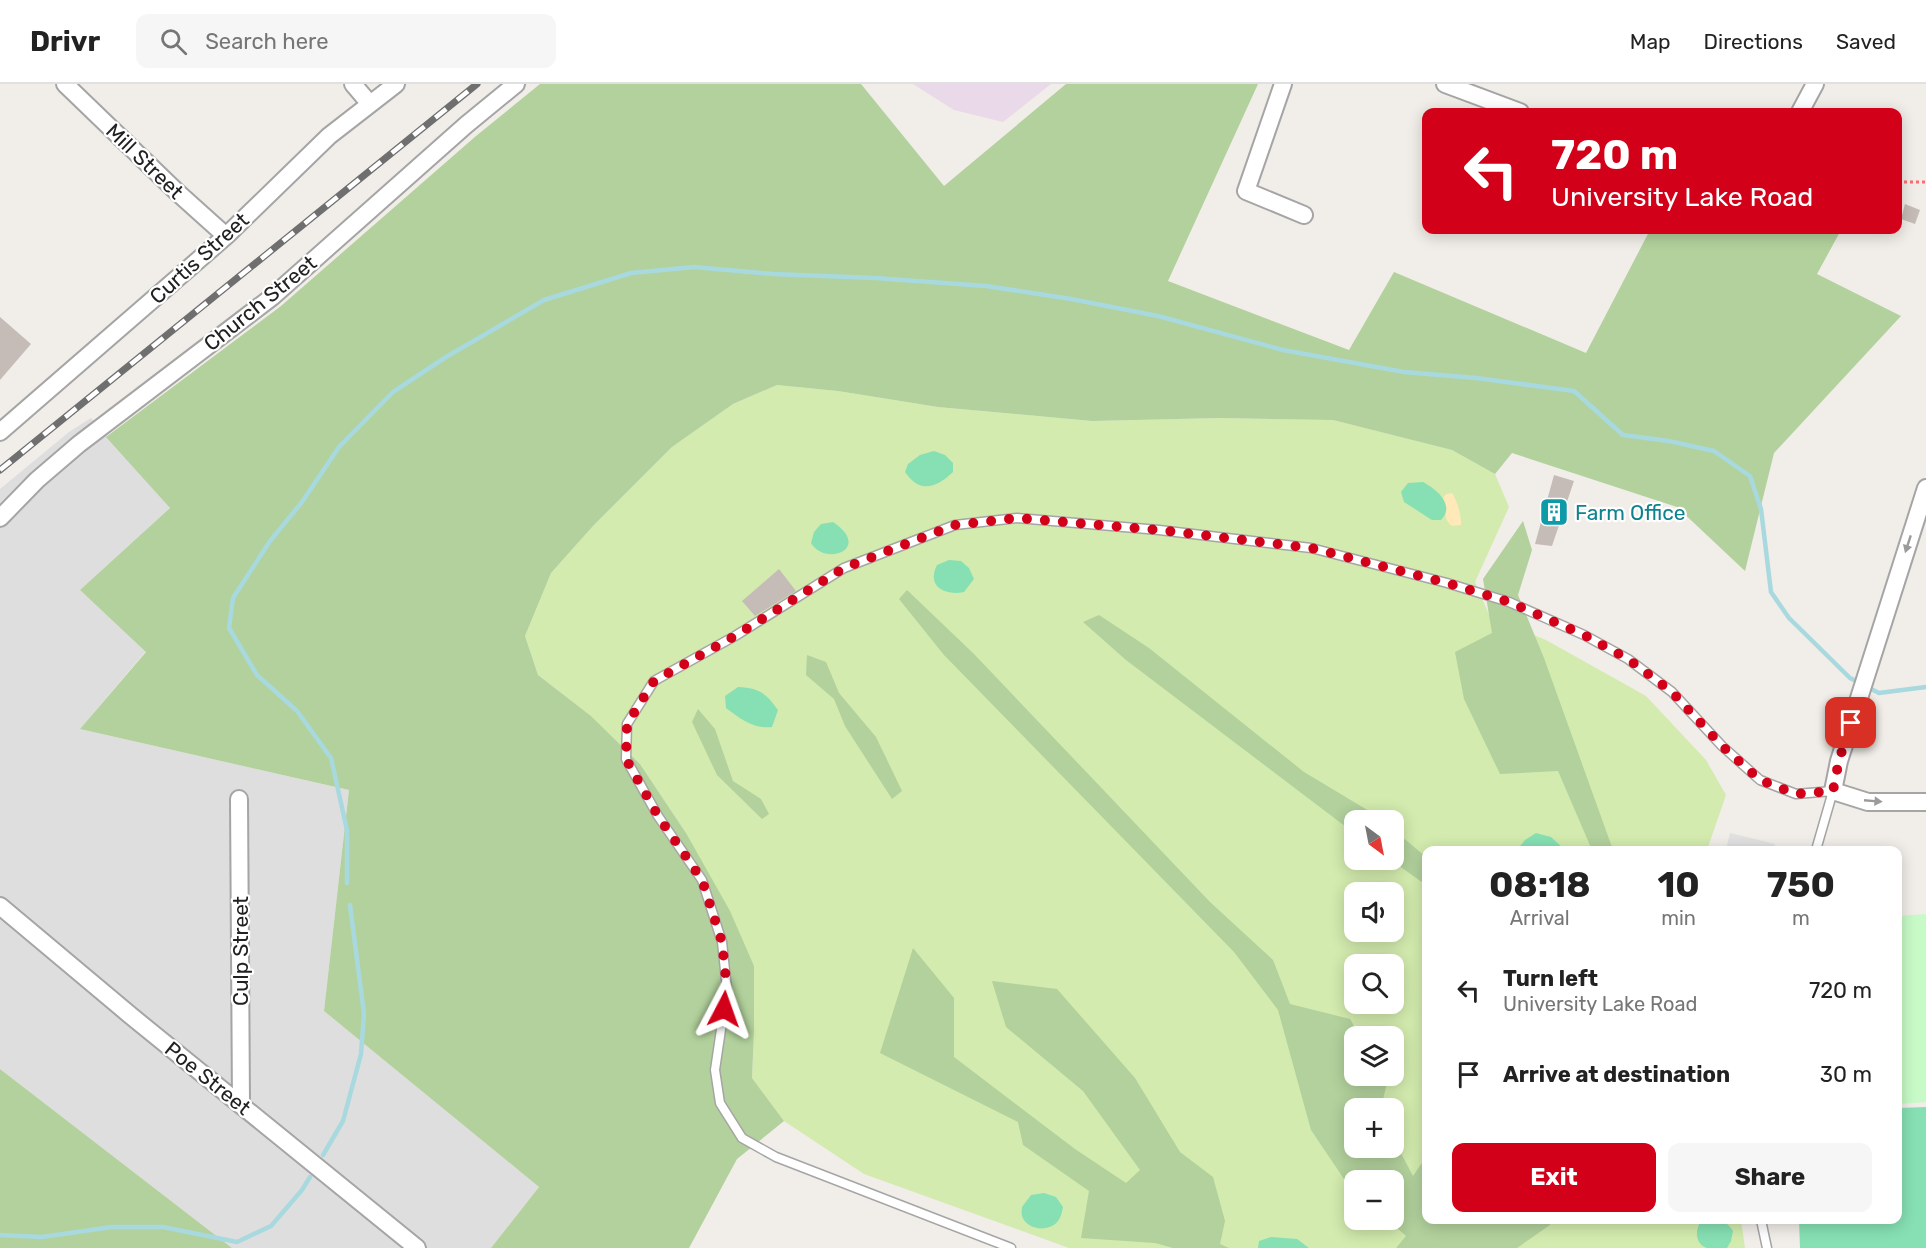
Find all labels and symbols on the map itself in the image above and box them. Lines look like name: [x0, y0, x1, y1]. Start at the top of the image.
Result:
street label: Mill Street: [101, 118, 189, 204]
street label: Curtis Street: [144, 207, 254, 309]
street label: Church Street: [199, 250, 321, 356]
building icon: Farm Office: [1538, 496, 1570, 528]
place label: Farm Office: [1575, 500, 1686, 525]
one-way arrow: [1903, 535, 1912, 553]
pin: [1825, 697, 1876, 748]
one-way arrow: [1864, 796, 1883, 806]
north arrow: [1344, 810, 1404, 870]
street label: Culp Street: [228, 896, 253, 1006]
position arrow: [692, 977, 756, 1041]
street label: Poe Street: [160, 1036, 256, 1120]

